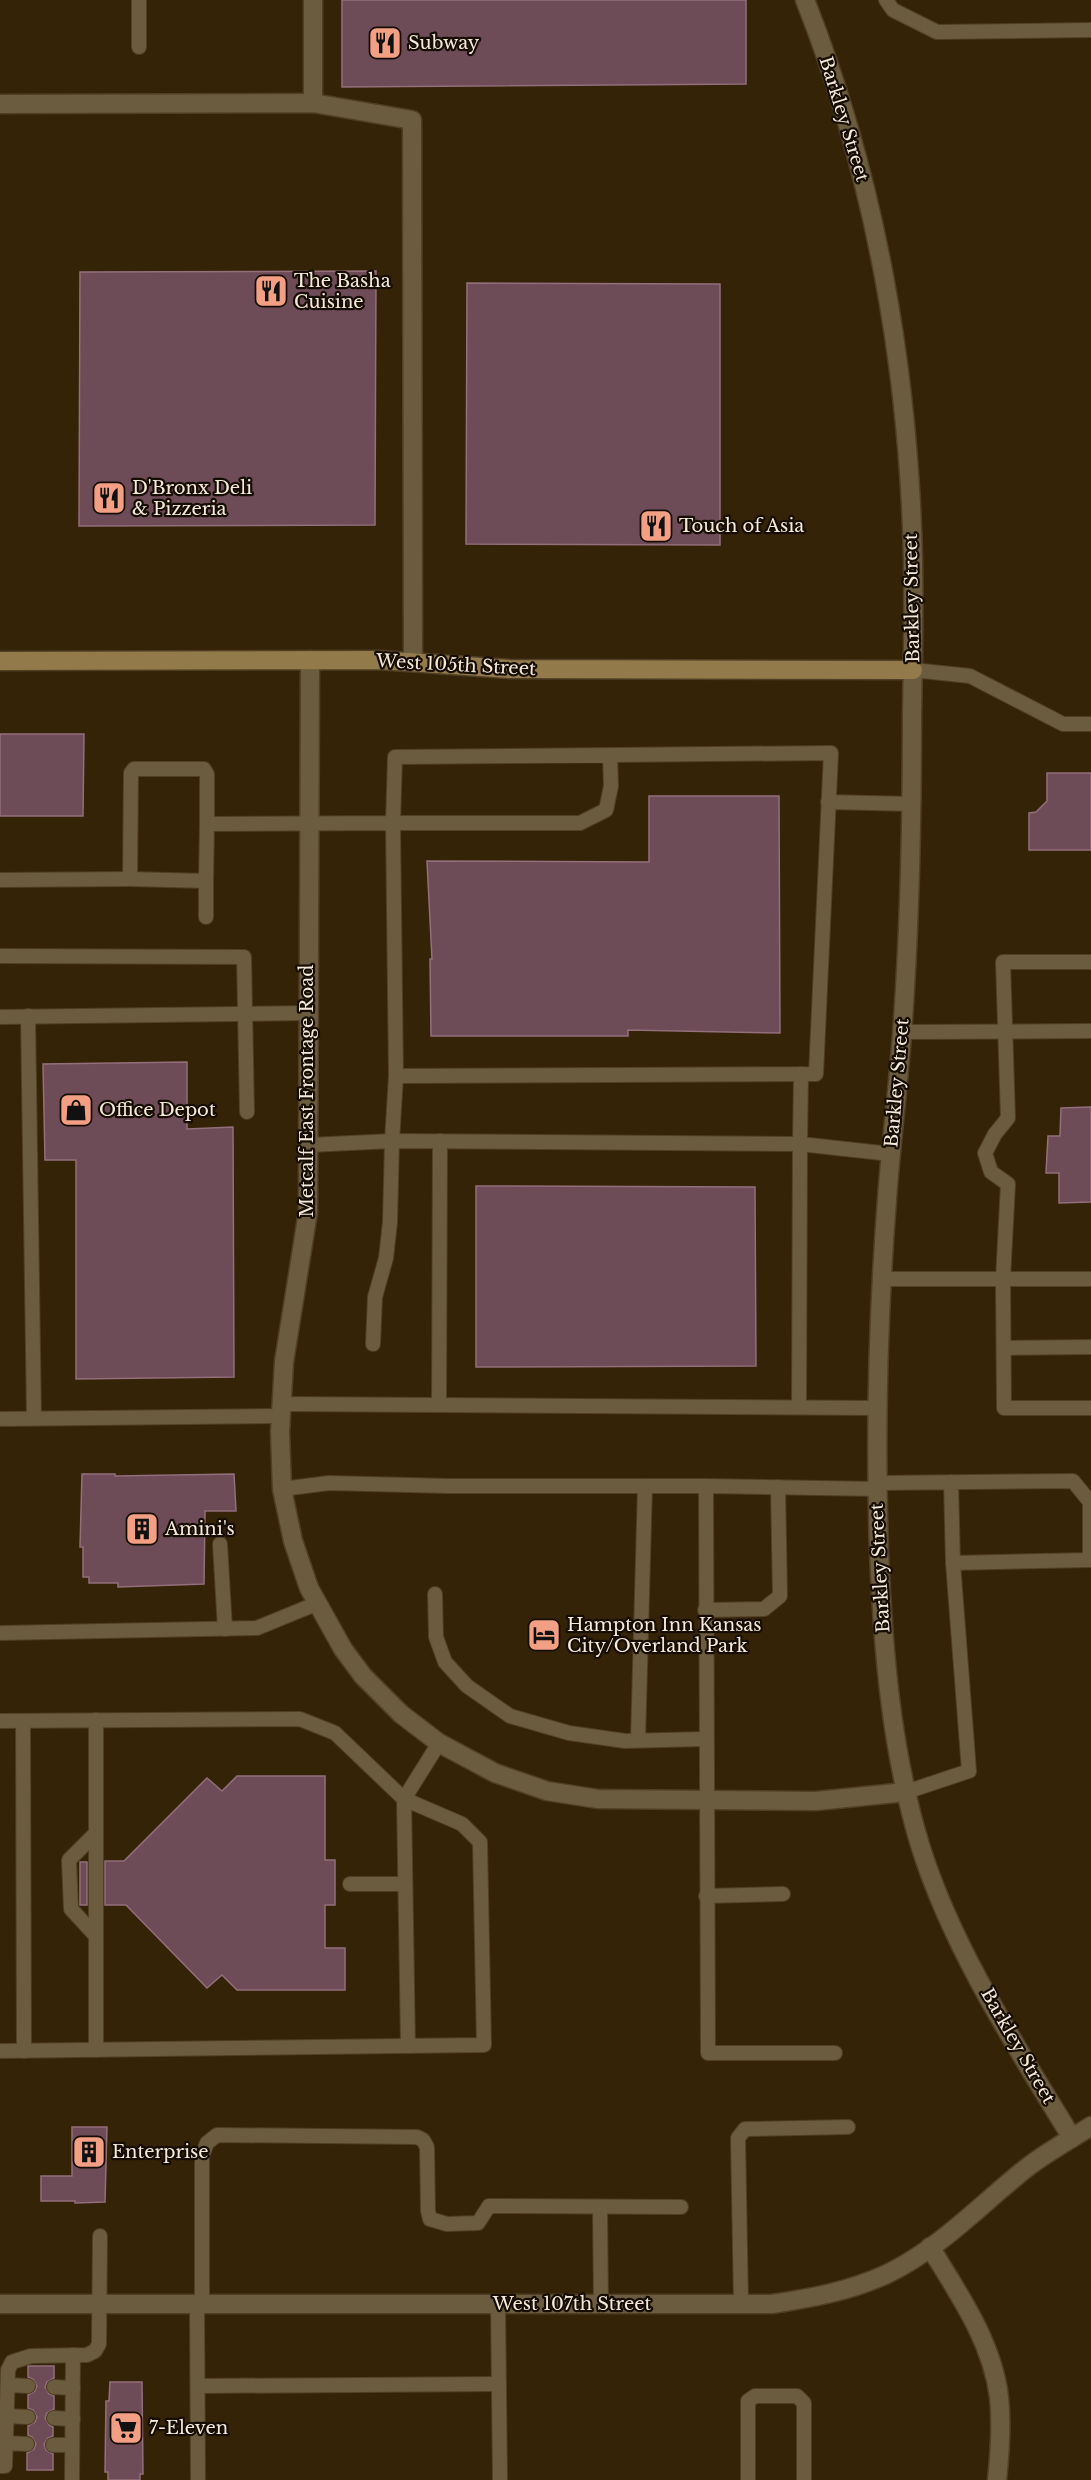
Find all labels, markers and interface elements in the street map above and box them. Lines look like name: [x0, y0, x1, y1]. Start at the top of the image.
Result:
restaurant icon: Subway: [367, 25, 403, 61]
place label: Subway: [408, 32, 480, 54]
street label: Barkley Street: [815, 54, 874, 184]
place label: The Basha Cuisine: [294, 270, 391, 313]
restaurant icon: The Basha Cuisine: [253, 273, 289, 309]
place label: D'Bronx Deli & Pizzeria: [132, 477, 252, 520]
restaurant icon: D'Bronx Deli & Pizzeria: [91, 480, 127, 516]
restaurant icon: Touch of Asia: [638, 508, 674, 544]
place label: Touch of Asia: [679, 515, 804, 537]
street label: Barkley Street: [900, 533, 924, 663]
street label: West 105th Street: [375, 650, 537, 680]
street label: Metcalf East Frontage Road: [296, 965, 318, 1217]
street label: Barkley Street: [880, 1017, 914, 1149]
shop icon: Office Depot: [58, 1092, 94, 1128]
place label: Office Depot: [99, 1099, 216, 1121]
street label: Barkley Street: [866, 1502, 894, 1633]
building icon: Amini's: [124, 1511, 160, 1547]
place label: Amini's: [164, 1518, 235, 1540]
place label: Hampton Inn Kansas City/Overland Park: [567, 1614, 761, 1657]
hotel icon: Hampton Inn Kansas City/Overland Park: [526, 1617, 562, 1653]
street label: Barkley Street: [976, 1984, 1060, 2108]
building icon: Enterprise: [71, 2134, 107, 2170]
place label: Enterprise: [112, 2141, 209, 2163]
street label: West 107th Street: [492, 2293, 652, 2315]
supermarket icon: 7-Eleven: [108, 2410, 144, 2446]
place label: 7-Eleven: [149, 2417, 228, 2439]

